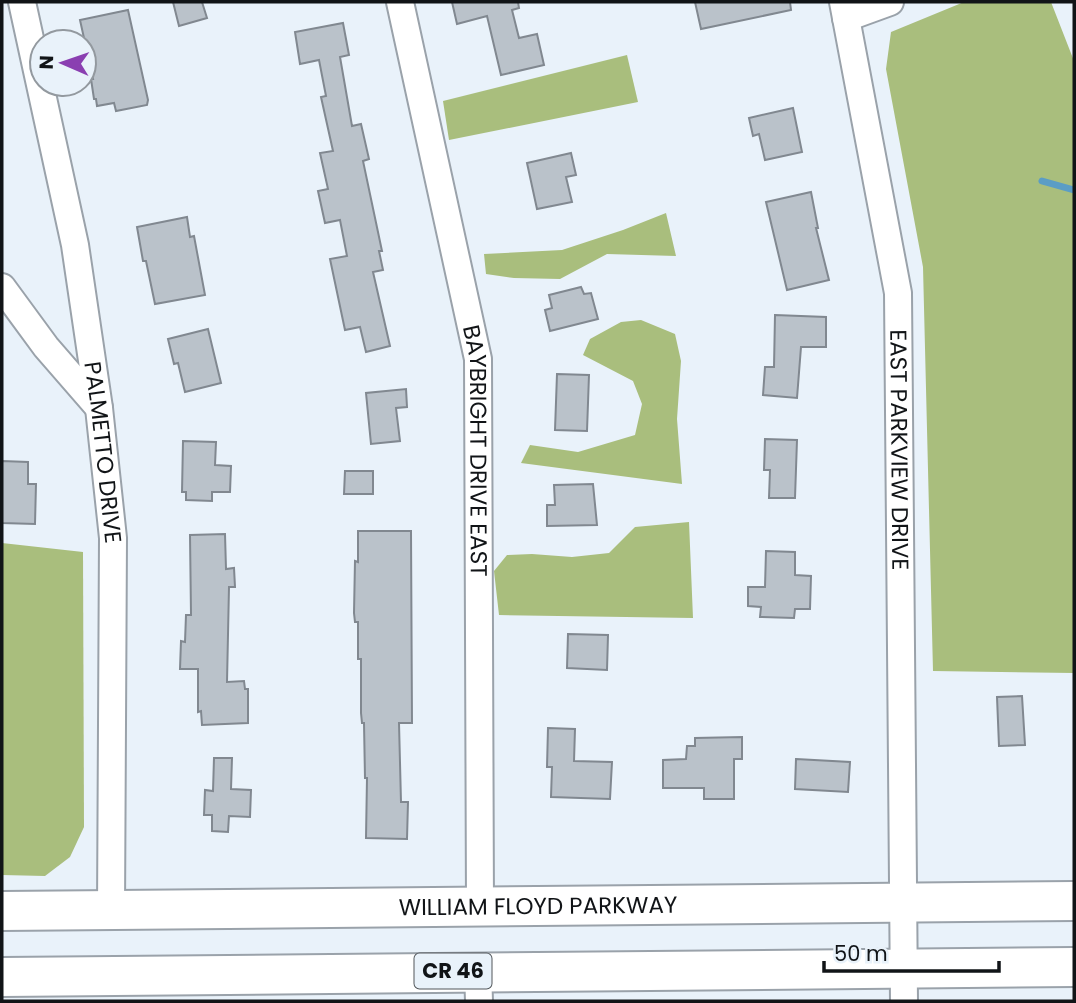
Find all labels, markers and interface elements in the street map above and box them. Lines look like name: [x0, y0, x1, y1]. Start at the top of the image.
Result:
north arrow: [28, 28, 98, 98]
text: N: [33, 55, 60, 70]
street label: BAYBRIGHT DRIVE EAST: [455, 322, 495, 577]
street label: EAST PARKVIEW DRIVE: [882, 329, 916, 570]
street label: PALMETTO DRIVE: [76, 359, 129, 545]
street label: WILLIAM FLOYD PARKWAY: [399, 889, 677, 923]
scale bar: [824, 930, 999, 974]
text: 50 m: [834, 939, 888, 968]
road number: CR 46: [414, 954, 491, 988]

